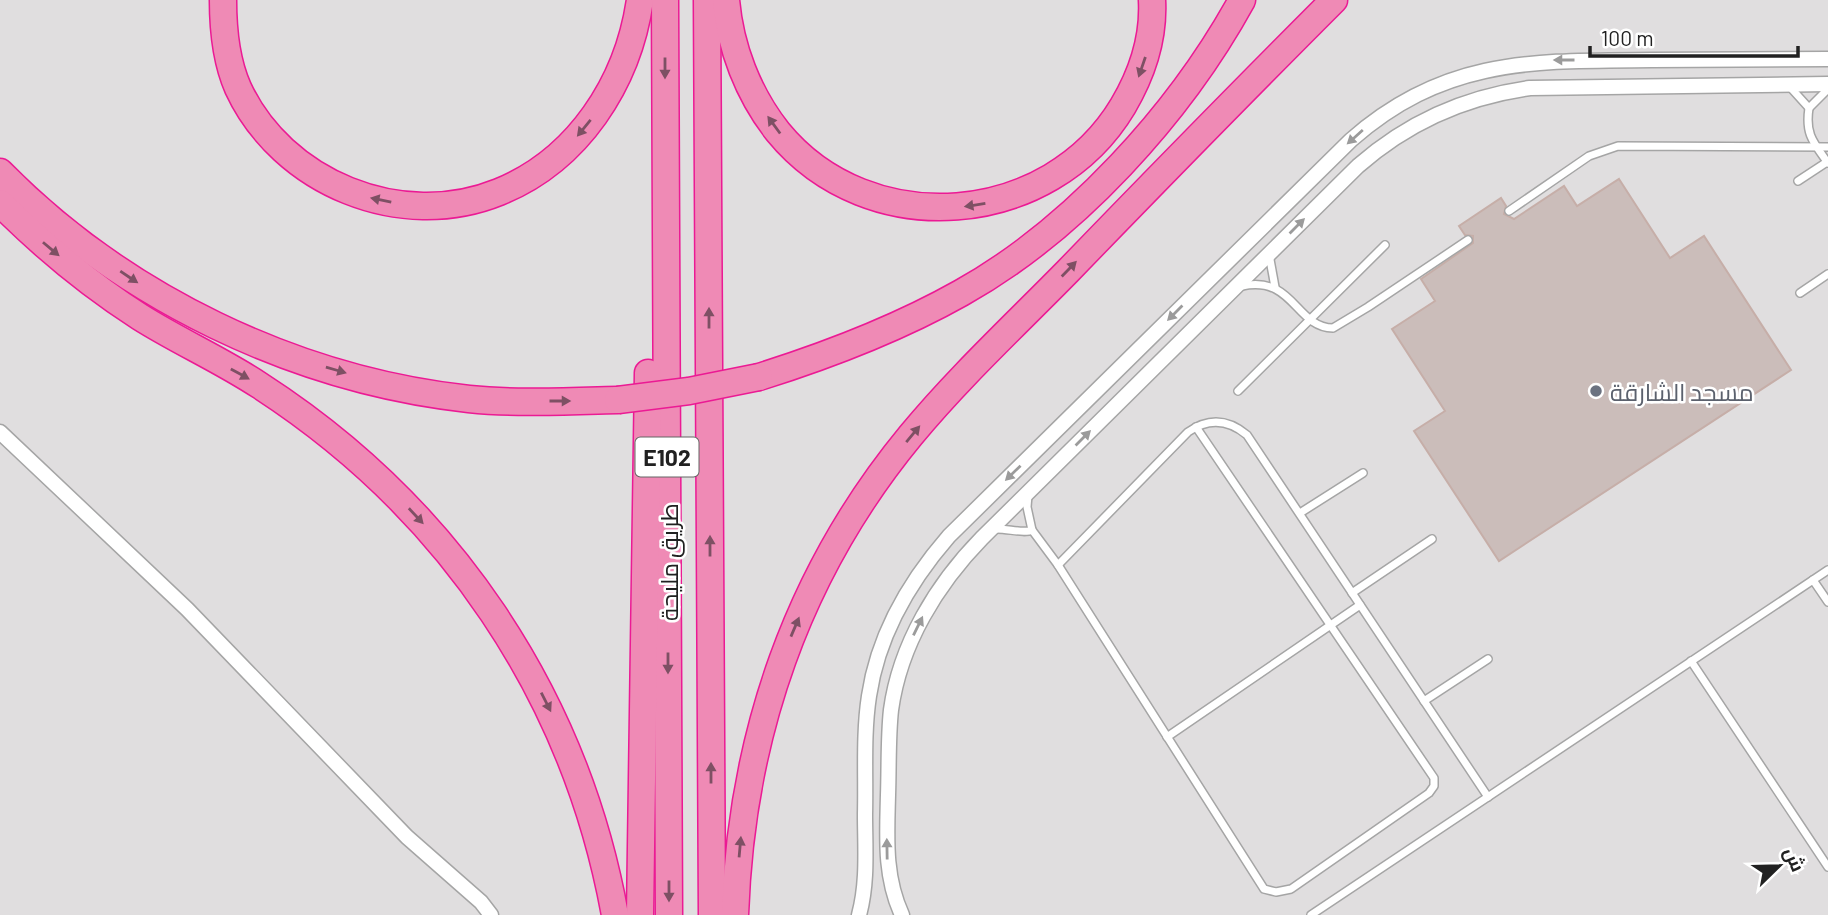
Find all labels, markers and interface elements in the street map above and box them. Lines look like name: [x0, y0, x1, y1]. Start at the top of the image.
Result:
scale bar: [1590, 14, 1798, 58]
text: 100 m: [1601, 25, 1654, 50]
one-way arrow: [1553, 55, 1575, 66]
one-way arrow: [1136, 56, 1147, 77]
one-way arrow: [659, 57, 671, 79]
one-way arrow: [767, 116, 781, 134]
one-way arrow: [577, 119, 592, 137]
one-way arrow: [1347, 128, 1364, 144]
one-way arrow: [370, 195, 392, 206]
one-way arrow: [964, 200, 986, 211]
one-way arrow: [1289, 218, 1306, 235]
one-way arrow: [42, 241, 59, 256]
one-way arrow: [1061, 261, 1077, 278]
one-way arrow: [120, 270, 138, 284]
one-way arrow: [1167, 305, 1184, 321]
one-way arrow: [703, 307, 715, 329]
one-way arrow: [325, 365, 347, 376]
one-way arrow: [230, 368, 250, 380]
place label: مسجد الشارقة: [1610, 377, 1754, 406]
marker: مسجد الشارقة: [1588, 383, 1604, 399]
one-way arrow: [549, 395, 571, 407]
one-way arrow: [905, 425, 920, 442]
one-way arrow: [1075, 429, 1092, 446]
road number: E102: [636, 438, 698, 477]
one-way arrow: [1005, 465, 1022, 481]
street label: طريق مليحة: [654, 503, 685, 621]
one-way arrow: [408, 507, 424, 524]
one-way arrow: [704, 535, 716, 557]
one-way arrow: [913, 616, 924, 636]
one-way arrow: [790, 617, 801, 638]
one-way arrow: [662, 652, 674, 674]
one-way arrow: [540, 692, 551, 712]
one-way arrow: [705, 762, 717, 784]
north arrow: [1744, 831, 1814, 901]
one-way arrow: [734, 836, 745, 858]
one-way arrow: [881, 838, 893, 860]
text: ش: [1779, 843, 1810, 875]
one-way arrow: [663, 880, 675, 902]

